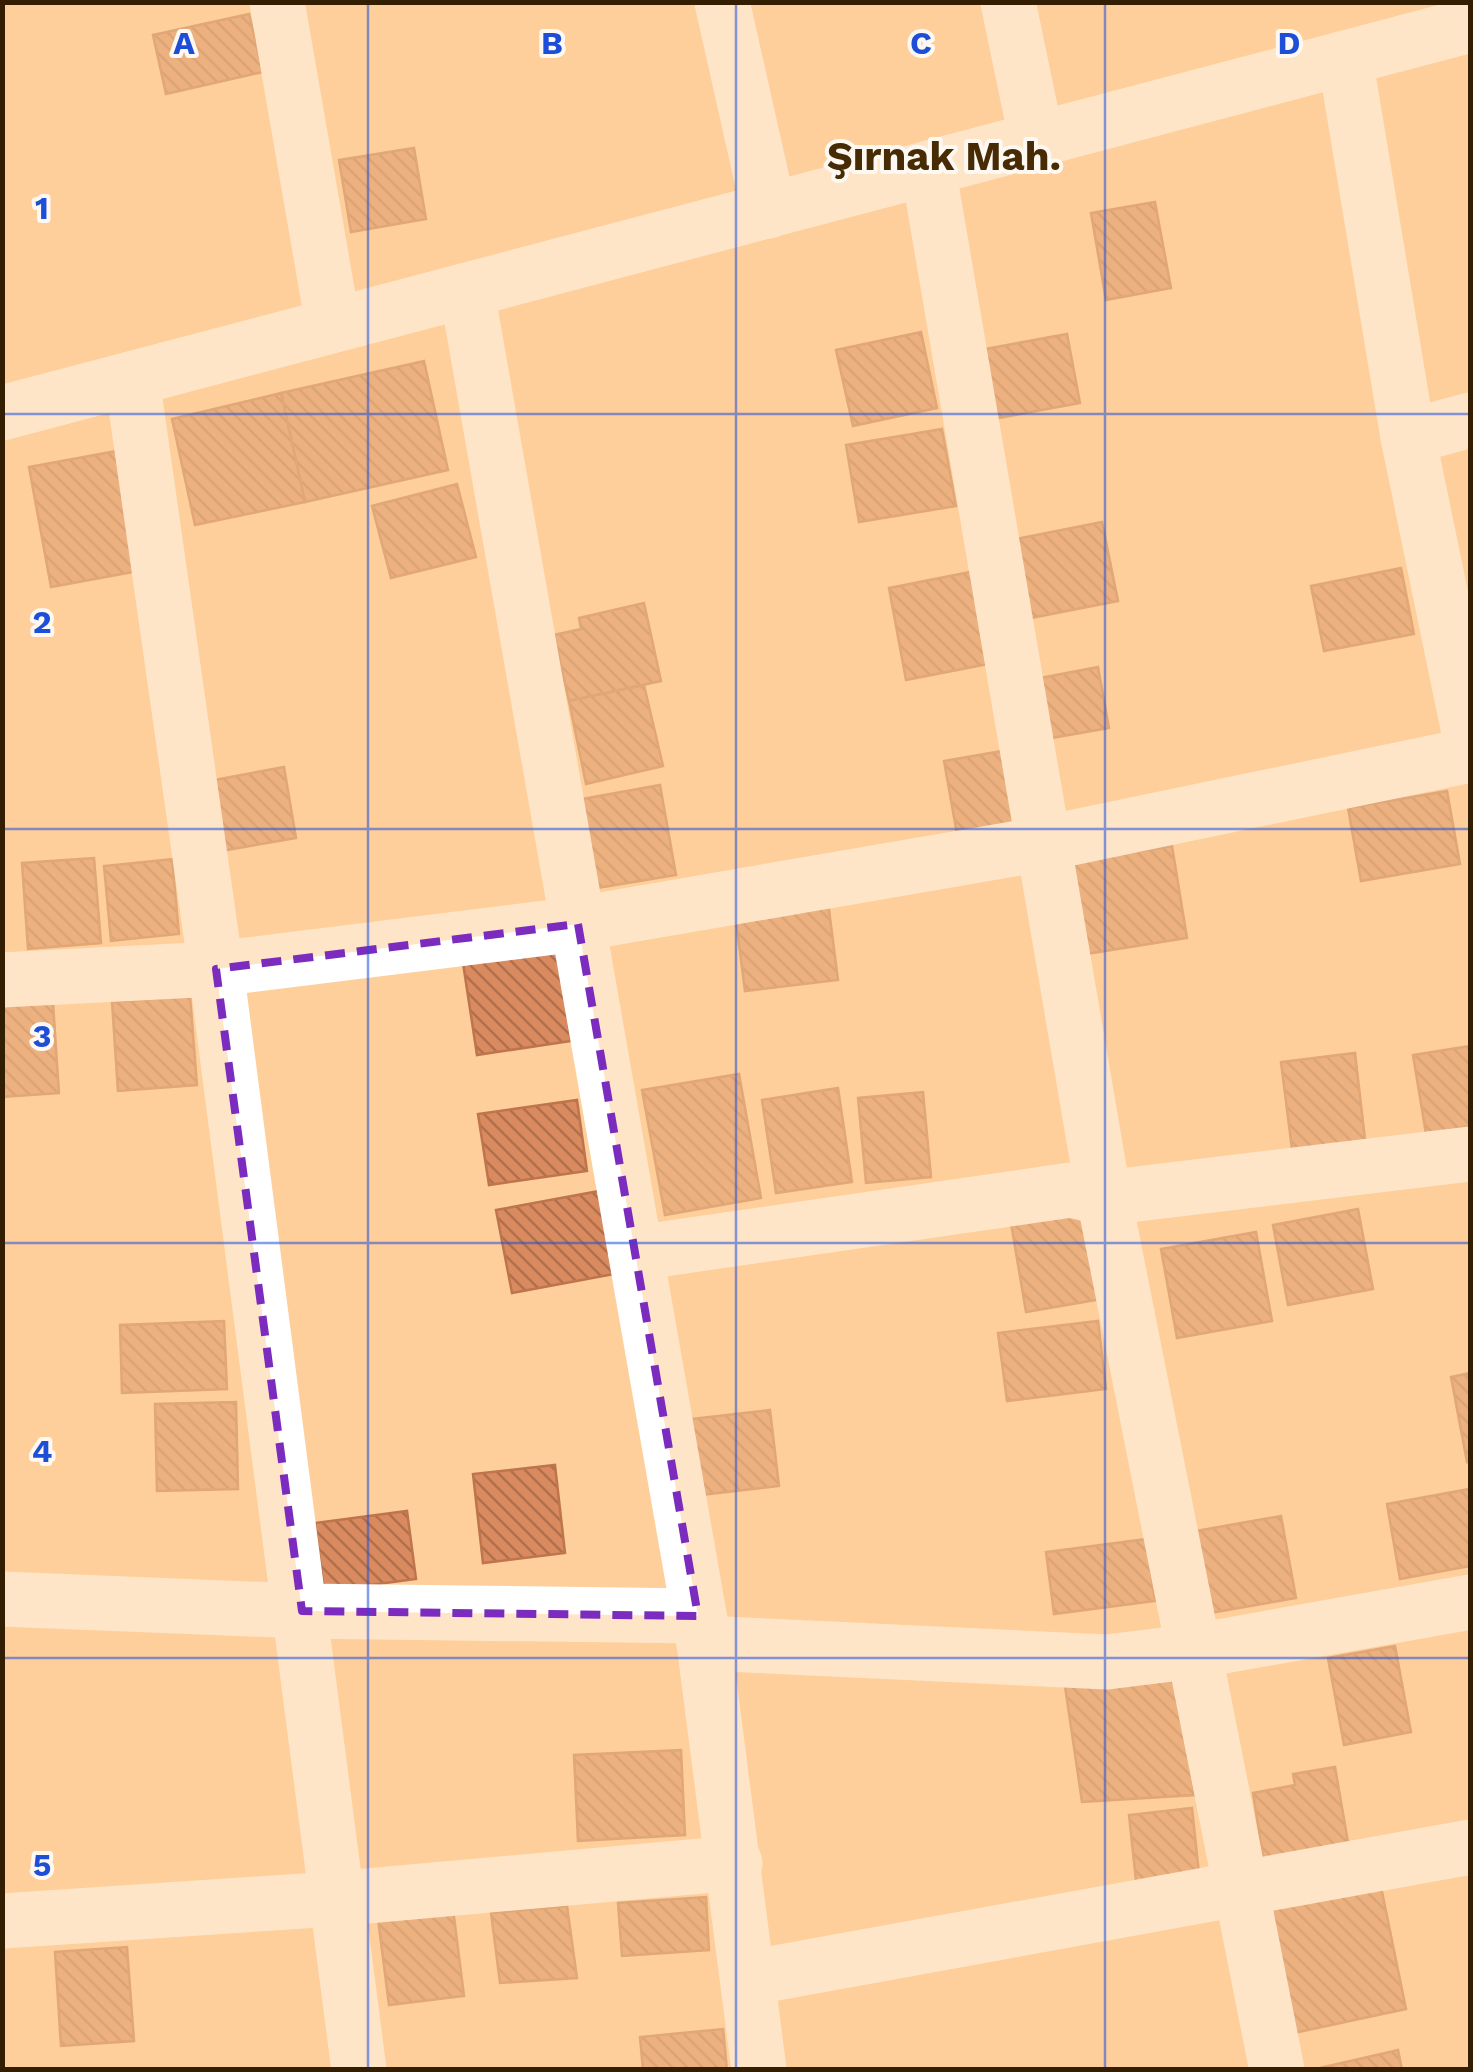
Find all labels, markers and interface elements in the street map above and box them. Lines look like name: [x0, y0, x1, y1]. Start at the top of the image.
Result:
text: A: [173, 24, 195, 62]
text: B: [541, 24, 563, 62]
text: C: [910, 24, 932, 62]
text: D: [1278, 24, 1300, 62]
district label: Şırnak Mah.: [827, 133, 1061, 180]
text: 1: [35, 189, 49, 227]
text: 2: [32, 603, 52, 641]
text: 3: [33, 1017, 51, 1055]
text: 4: [32, 1432, 52, 1470]
text: 5: [33, 1846, 51, 1884]

